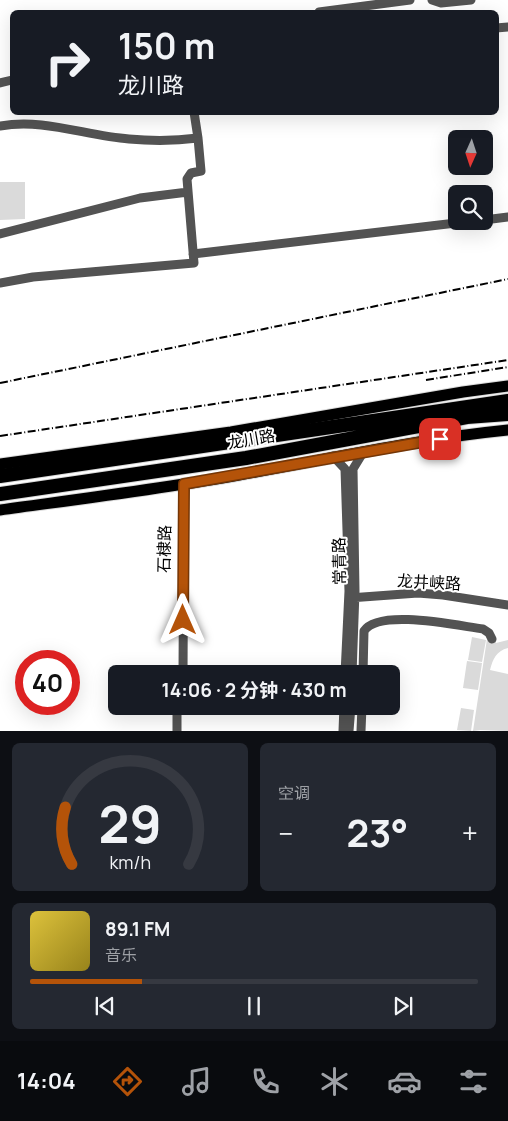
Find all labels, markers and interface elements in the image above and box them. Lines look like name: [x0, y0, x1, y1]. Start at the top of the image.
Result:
text: 150 m: [118, 22, 215, 70]
icon: right: [35, 30, 100, 95]
text: 龙川路: [118, 70, 184, 100]
north arrow: [448, 130, 492, 175]
map controls: [448, 130, 493, 230]
button: search: [448, 185, 493, 230]
pin: [419, 418, 461, 460]
street label: 龙川路: [225, 424, 277, 454]
icon: arrive: [426, 425, 454, 453]
street label: 石棣路: [153, 525, 175, 573]
street label: 常青路: [328, 537, 350, 585]
street label: 龙井峡路: [396, 569, 462, 595]
position arrow: [156, 593, 208, 645]
speed limit sign: 40: [15, 650, 80, 715]
text: 14:06 · 2 分钟 · 430 m: [161, 677, 347, 703]
text: 空调: [278, 782, 310, 804]
text: 29: [98, 788, 162, 859]
text: 23°: [347, 806, 408, 858]
text: −: [278, 814, 293, 852]
text: +: [462, 814, 478, 852]
text: km/h: [109, 850, 151, 874]
text: 89.1 FM: [105, 916, 170, 942]
text: 音乐: [105, 944, 137, 966]
icon: previous: [91, 992, 119, 1020]
icon: pause: [240, 992, 268, 1020]
icon: next: [389, 992, 417, 1020]
icon: directions: [110, 1064, 145, 1099]
icon: music: [179, 1064, 214, 1099]
icon: phone: [248, 1064, 283, 1099]
icon: climate: [317, 1064, 352, 1099]
icon: car: [387, 1064, 422, 1099]
icon: filters: [456, 1064, 491, 1099]
text: 14:04: [17, 1066, 76, 1096]

